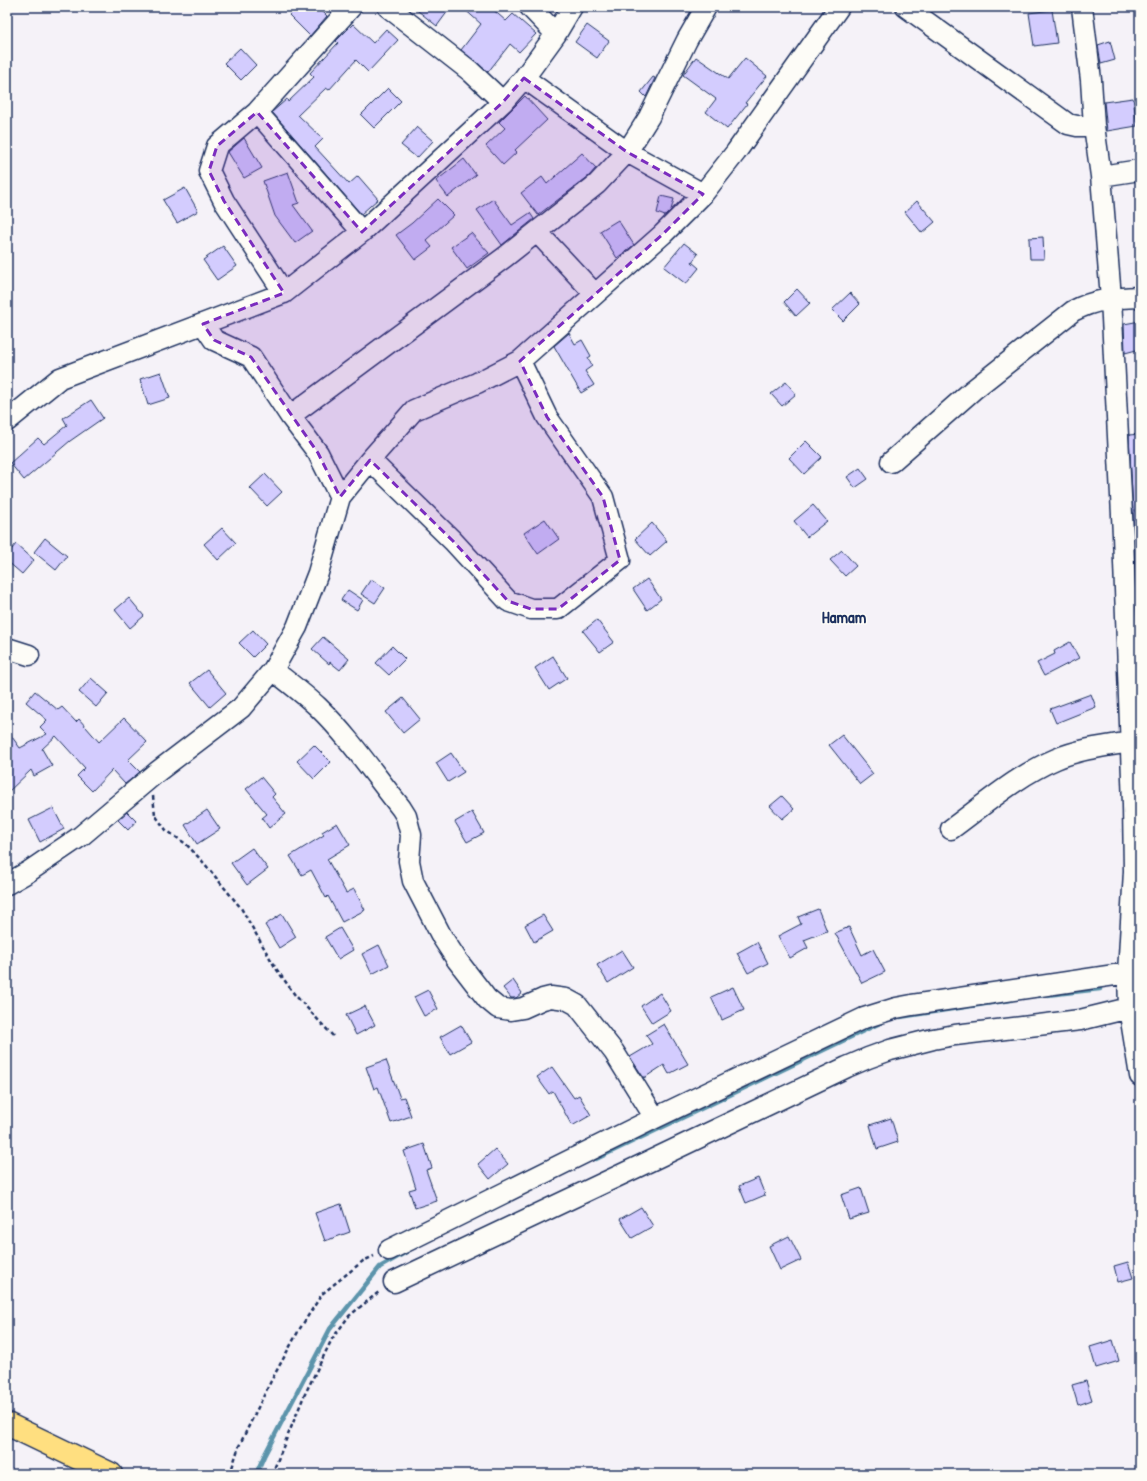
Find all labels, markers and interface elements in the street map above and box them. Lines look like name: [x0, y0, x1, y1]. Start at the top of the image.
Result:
district label: Hamam: [822, 605, 867, 628]

